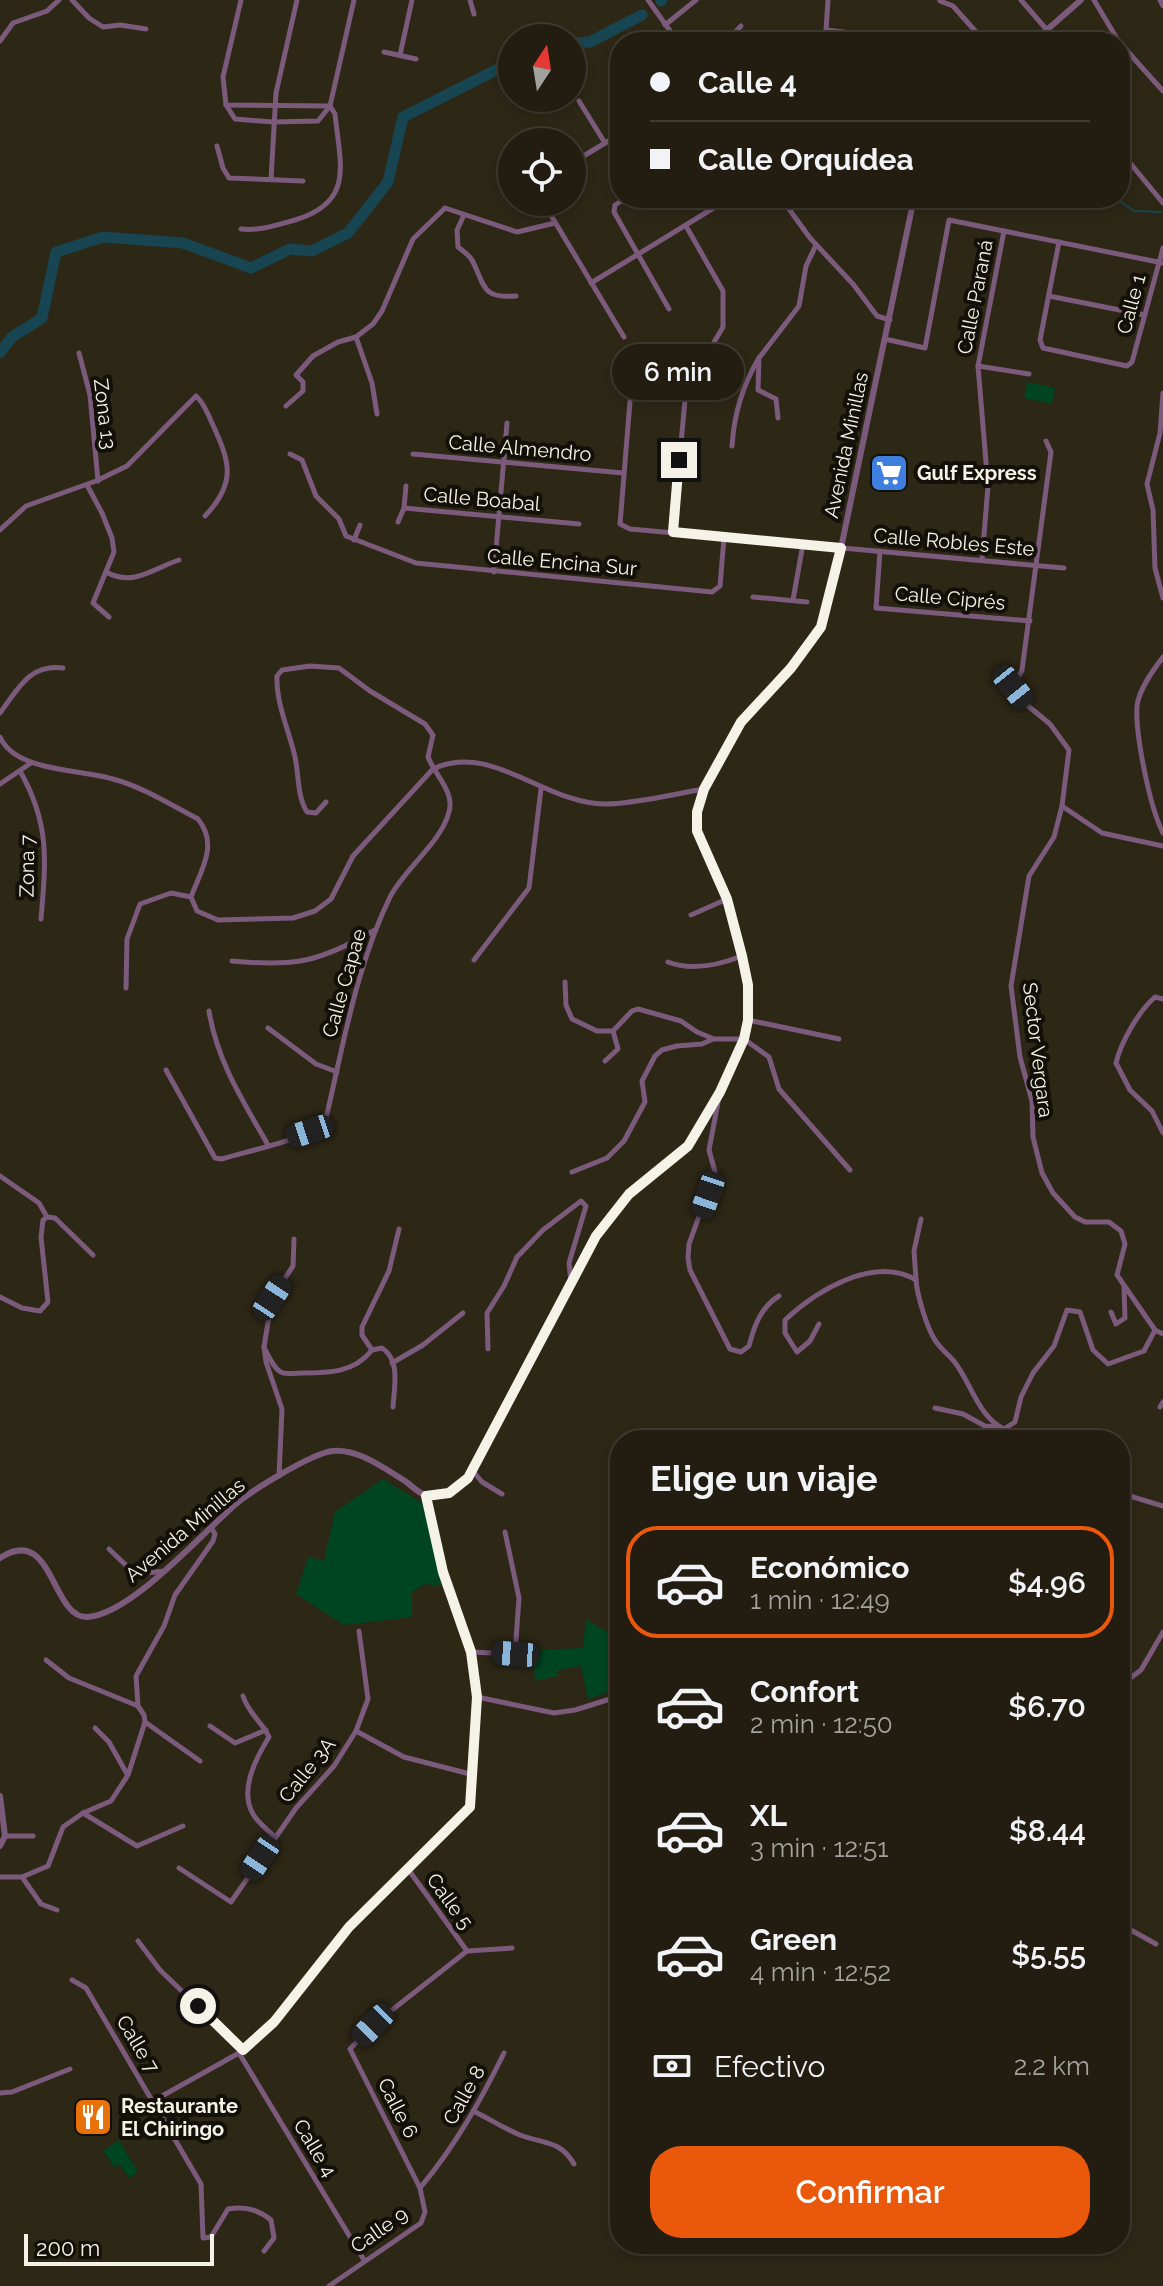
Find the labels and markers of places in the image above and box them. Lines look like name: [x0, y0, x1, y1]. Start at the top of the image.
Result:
supermarket icon: Gulf Express: [868, 452, 910, 494]
place label: Gulf Express: [917, 461, 1037, 485]
place label: Restaurante El Chiringo: [121, 2094, 238, 2141]
restaurant icon: Restaurante El Chiringo: [72, 2096, 114, 2138]

